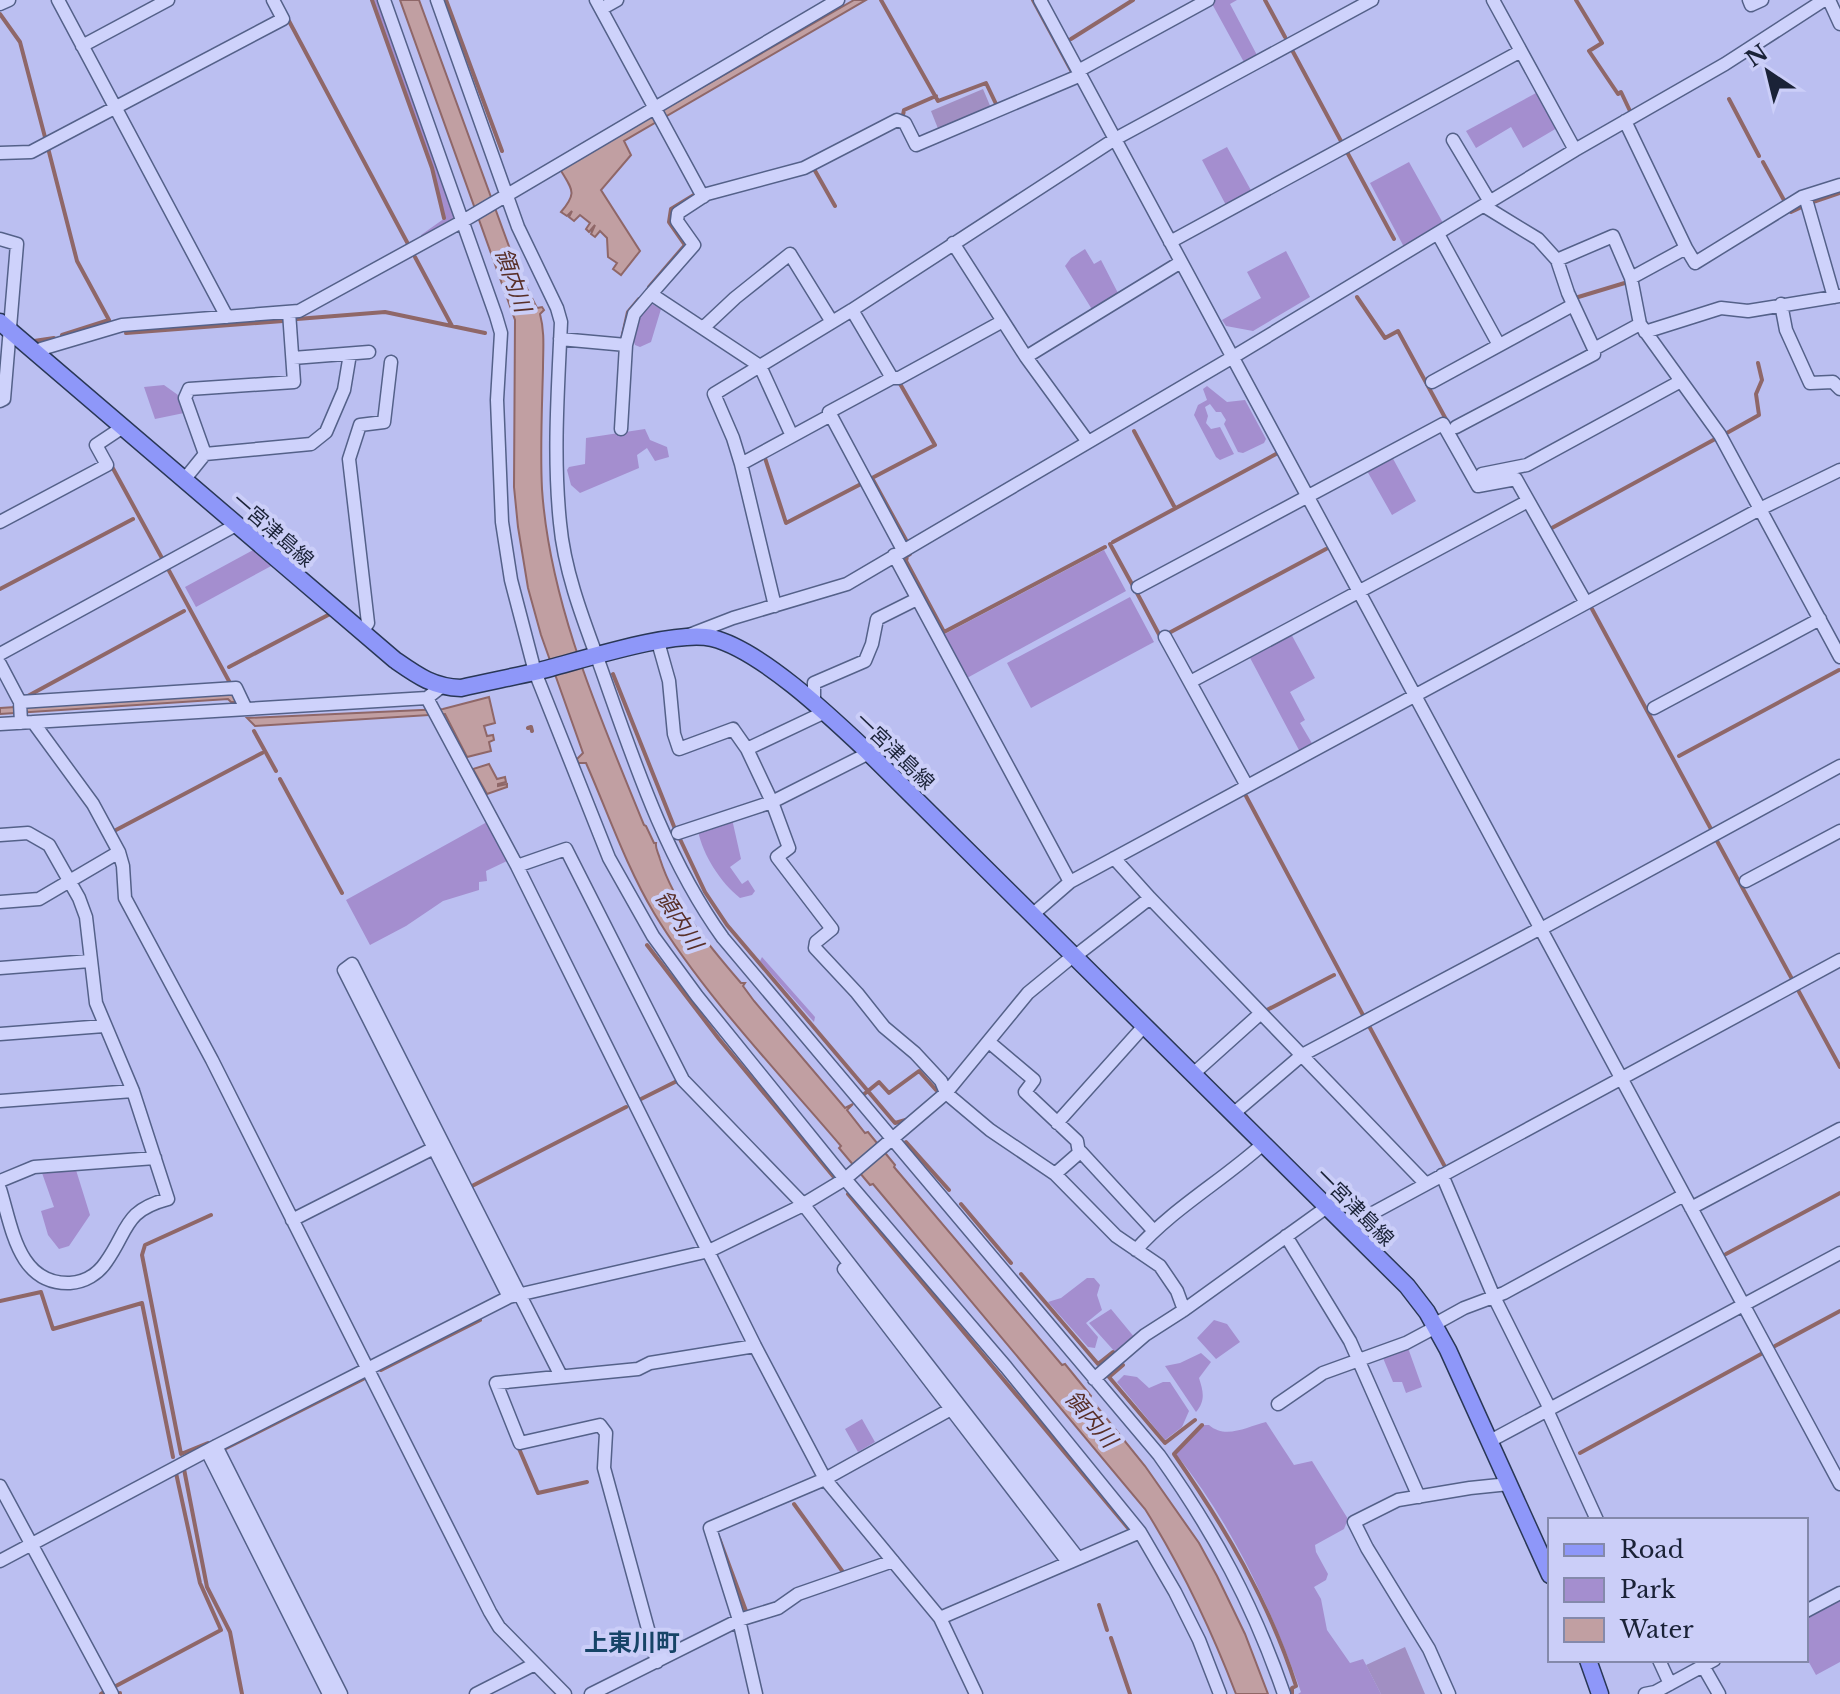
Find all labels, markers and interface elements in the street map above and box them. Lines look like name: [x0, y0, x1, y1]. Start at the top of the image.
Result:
north arrow: [1728, 32, 1808, 112]
text: N: [1741, 39, 1773, 73]
water label: 領内川: [489, 244, 537, 317]
street label: 一宮津島線: [227, 488, 319, 572]
street label: 一宮津島線: [851, 708, 939, 794]
water label: 領内川: [650, 885, 709, 957]
street label: 一宮津島線: [1311, 1163, 1399, 1251]
water label: 領内川: [1059, 1385, 1124, 1454]
legend: [1548, 1518, 1808, 1662]
text: Road: [1620, 1535, 1684, 1564]
text: Park: [1620, 1575, 1676, 1604]
text: Water: [1619, 1615, 1694, 1644]
district label: 上東川町: [584, 1628, 680, 1657]

